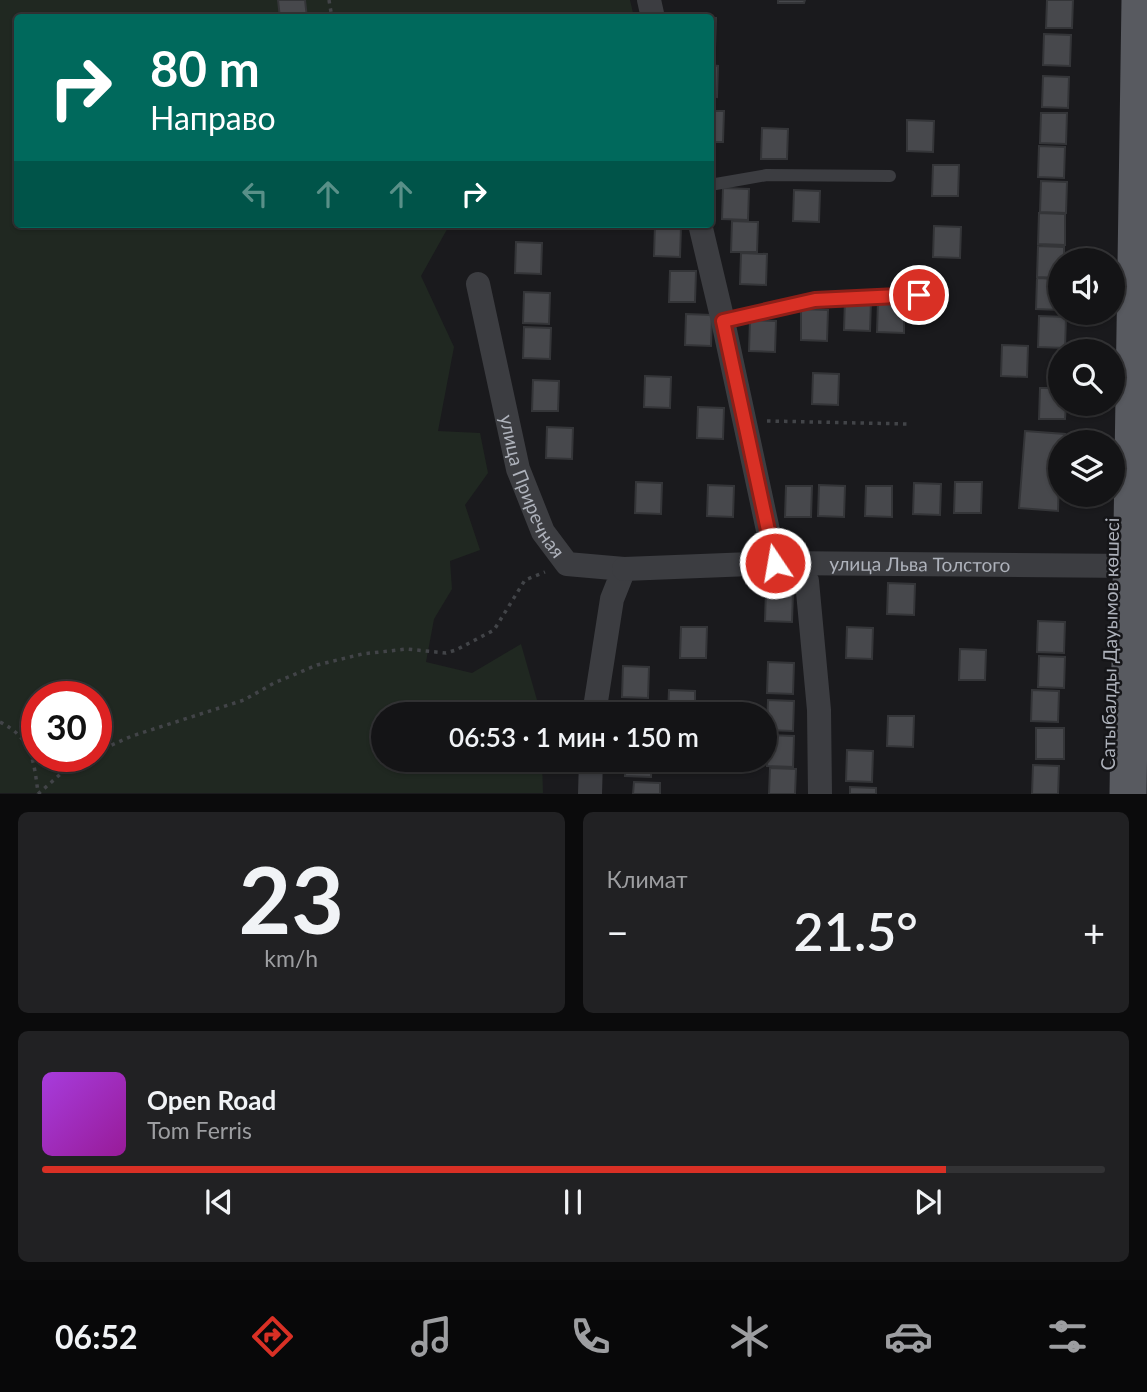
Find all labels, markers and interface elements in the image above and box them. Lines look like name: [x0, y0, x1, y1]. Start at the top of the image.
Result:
text: 80 m: [150, 39, 260, 97]
icon: right: [35, 42, 126, 133]
text: Направо: [150, 98, 276, 137]
icon: left: [236, 175, 274, 213]
icon: ahead: [309, 175, 347, 213]
icon: ahead: [382, 175, 420, 213]
icon: right: [455, 175, 493, 213]
map controls: [1048, 248, 1125, 507]
button: sound: [1048, 248, 1125, 325]
pin: [889, 265, 949, 325]
icon: arrive: [900, 276, 938, 314]
button: search: [1048, 339, 1125, 416]
street label: улица Приречная: [496, 412, 570, 562]
button: layers: [1048, 430, 1125, 507]
street label: Сатыбалды Дауымов көшесі: [1096, 517, 1123, 771]
position arrow: [738, 526, 812, 600]
street label: улица Льва Толстого: [829, 551, 1011, 576]
speed limit sign: 30: [21, 681, 112, 772]
text: 06:53 · 1 мин · 150 m: [449, 721, 699, 753]
text: 23: [238, 844, 344, 953]
text: Климат: [607, 865, 688, 893]
text: 21.5°: [794, 900, 918, 962]
text: −: [607, 909, 629, 955]
text: +: [1083, 909, 1105, 955]
text: km/h: [264, 944, 318, 972]
text: Open Road: [147, 1084, 276, 1116]
text: Tom Ferris: [147, 1116, 252, 1144]
icon: previous: [200, 1183, 238, 1221]
icon: pause: [554, 1183, 592, 1221]
icon: next: [909, 1183, 947, 1221]
icon: directions: [248, 1312, 297, 1361]
icon: music: [407, 1312, 456, 1361]
icon: phone: [566, 1312, 615, 1361]
icon: climate: [725, 1312, 774, 1361]
icon: car: [884, 1312, 933, 1361]
icon: filters: [1043, 1312, 1092, 1361]
text: 06:52: [55, 1317, 138, 1356]

